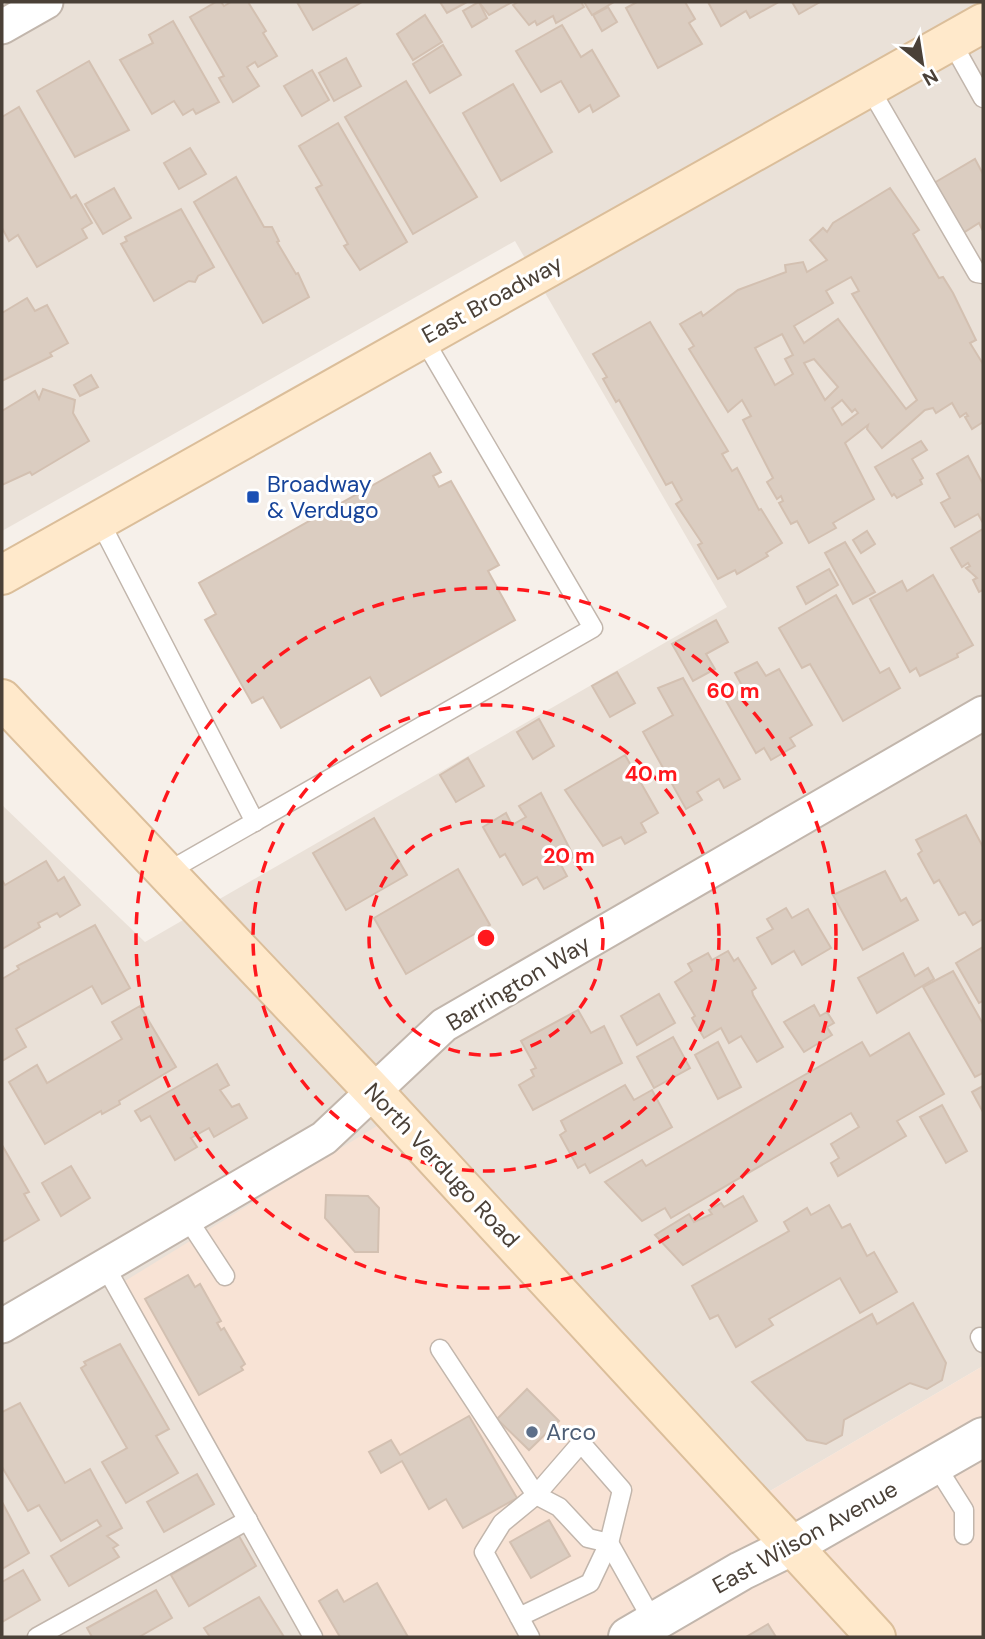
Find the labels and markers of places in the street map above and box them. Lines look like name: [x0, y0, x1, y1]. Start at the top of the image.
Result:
place label: Broadway & Verdugo: [267, 469, 379, 525]
marker: Broadway & Verdugo: [245, 489, 261, 505]
centre of rings: [474, 926, 498, 950]
place label: Arco: [546, 1417, 596, 1447]
marker: Arco: [524, 1424, 540, 1440]

